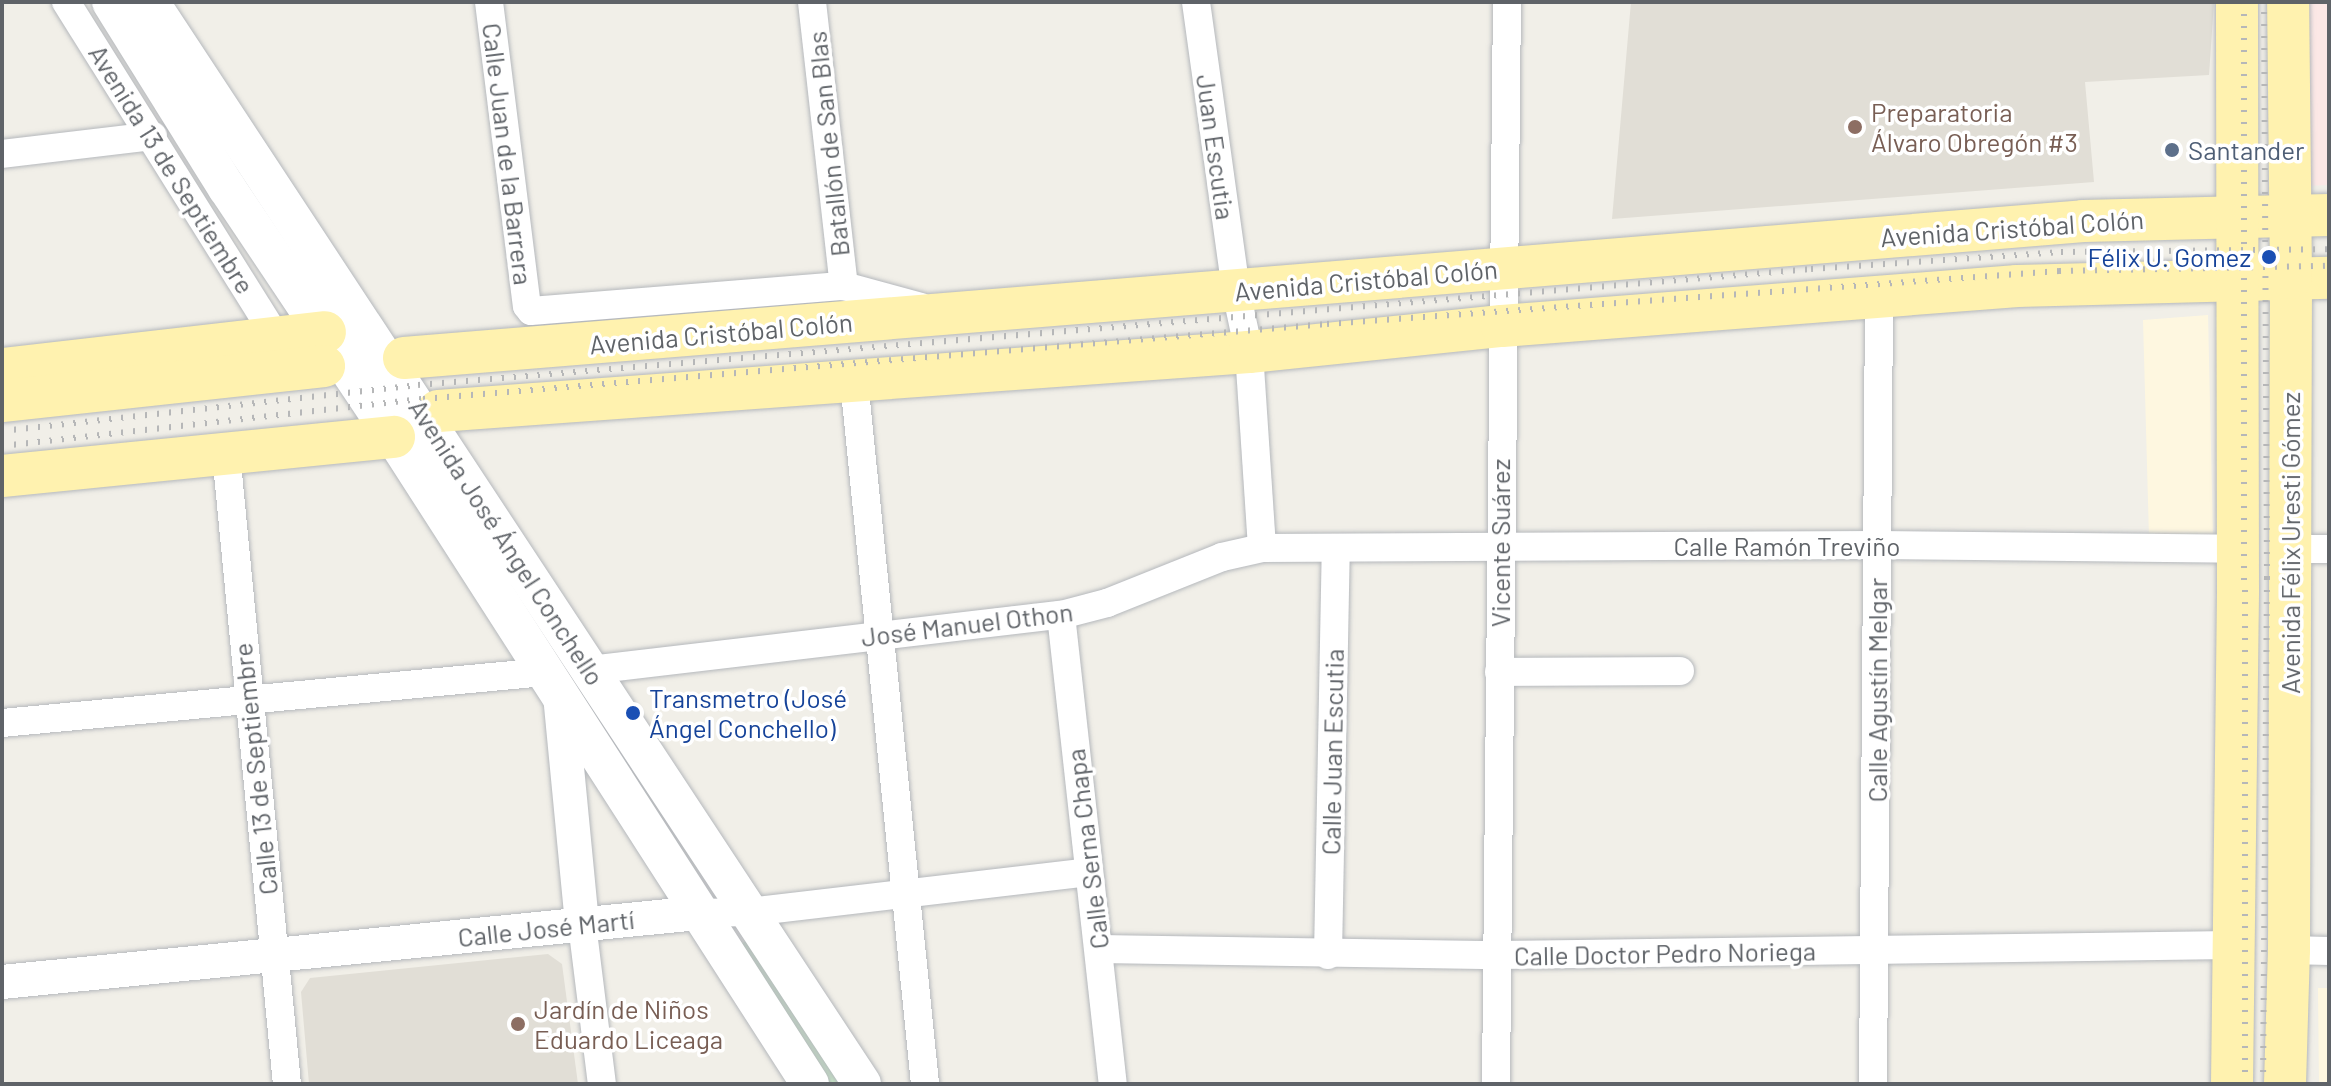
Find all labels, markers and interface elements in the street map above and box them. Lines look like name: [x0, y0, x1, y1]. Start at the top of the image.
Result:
street label: Calle Juan de la Barrera: [476, 21, 540, 287]
street label: Batallón de San Blas: [801, 30, 855, 258]
street label: Avenida 13 de Septiembre: [83, 39, 261, 299]
street label: Juan Escutia: [1190, 72, 1242, 222]
place label: Preparatoria Álvaro Obregón #3: [1871, 96, 2078, 158]
marker: Preparatoria Álvaro Obregón #3: [1846, 118, 1864, 136]
place label: Santander: [2188, 134, 2305, 166]
marker: Santander: [2163, 141, 2181, 159]
street label: Avenida Cristóbal Colón: [1879, 203, 2145, 253]
place label: Félix U. Gomez: [2087, 241, 2251, 273]
marker: Félix U. Gomez: [2258, 246, 2280, 268]
street label: Avenida Cristóbal Colón: [1233, 253, 1499, 307]
street label: Avenida Cristóbal Colón: [588, 306, 854, 360]
street label: Avenida Félix Uresti Gómez: [2274, 392, 2306, 694]
street label: Avenida José Ángel Conchello: [403, 393, 611, 691]
street label: Vicente Suárez: [1484, 459, 1516, 627]
street label: Calle Ramón Treviño: [1673, 530, 1901, 562]
street label: Calle Agustín Melgar: [1861, 578, 1893, 802]
street label: José Manuel Othon: [859, 596, 1075, 652]
street label: Calle 13 de Septiembre: [226, 642, 284, 896]
street label: Calle Juan Escutia: [1315, 649, 1349, 855]
place label: Transmetro (José Ángel Conchello): [649, 682, 847, 744]
marker: Transmetro (José Ángel Conchello): [624, 704, 642, 722]
street label: Calle Serna Chapa: [1059, 747, 1115, 951]
street label: Calle José Martí: [456, 903, 636, 953]
street label: Calle Doctor Pedro Noriega: [1514, 935, 1816, 971]
place label: Jardín de Niños Eduardo Liceaga: [534, 993, 723, 1054]
marker: Jardín de Niños Eduardo Liceaga: [509, 1015, 527, 1033]

